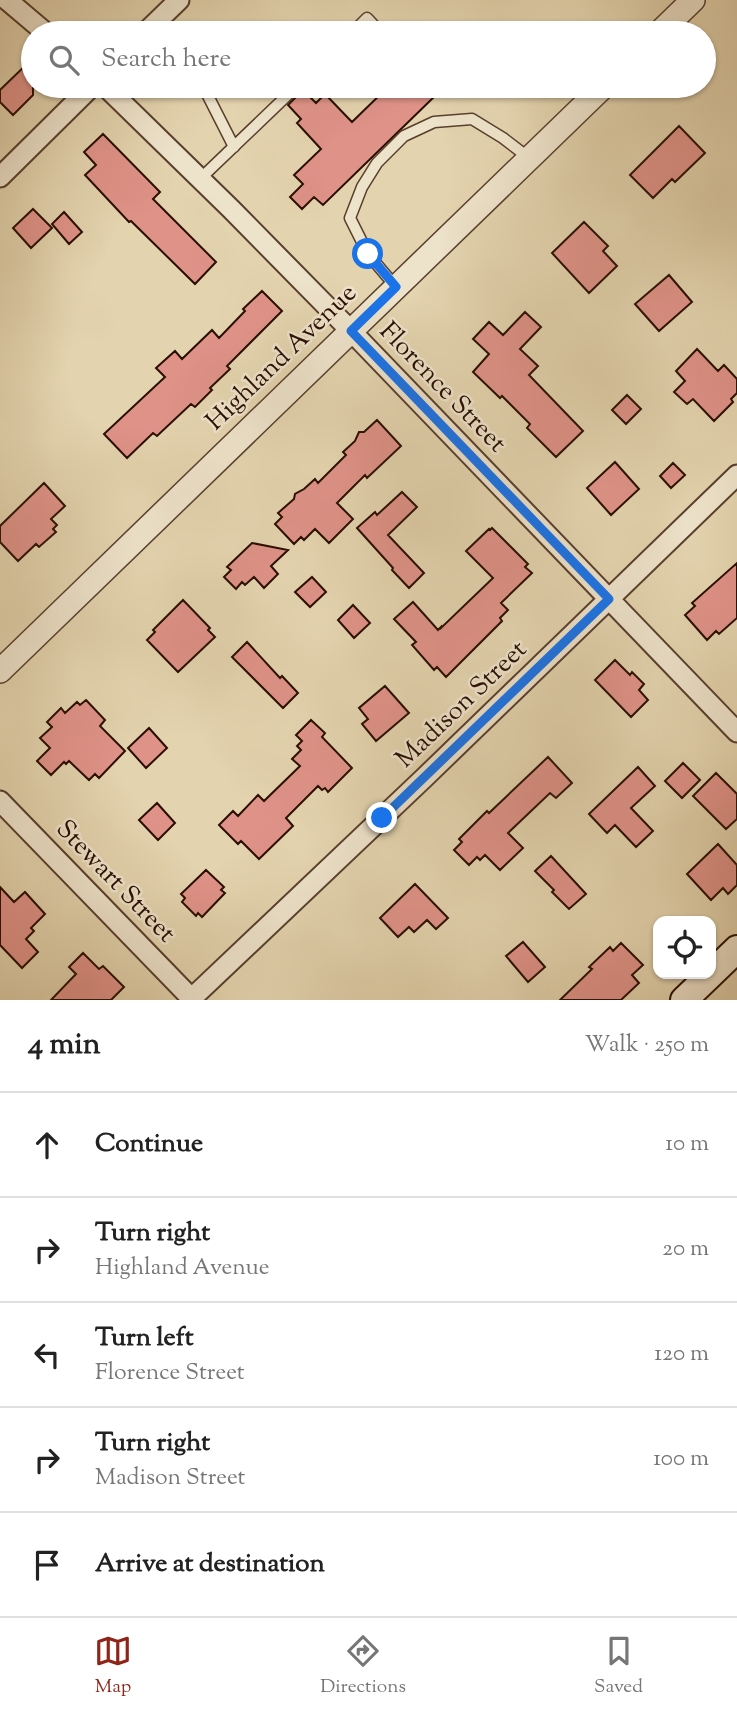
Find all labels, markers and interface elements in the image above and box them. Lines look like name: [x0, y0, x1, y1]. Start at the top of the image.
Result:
search box: [21, 21, 716, 98]
icon: search: [45, 41, 83, 79]
text: Search here: [101, 41, 231, 78]
route start: [352, 238, 383, 269]
street label: Highland Avenue: [198, 276, 366, 440]
street label: Florence Street: [370, 314, 514, 462]
street label: Madison Street: [388, 633, 536, 777]
route end: [366, 802, 397, 833]
street label: Stewart Street: [47, 812, 183, 952]
map controls: [653, 916, 716, 979]
button: locate: [653, 916, 716, 979]
text: 4 min: [28, 1024, 101, 1067]
text: Walk · 250 m: [585, 1029, 709, 1062]
icon: ahead: [28, 1126, 66, 1164]
text: Continue: [95, 1126, 203, 1163]
text: 10 m: [665, 1128, 709, 1161]
text: Turn right: [95, 1215, 210, 1252]
icon: right: [28, 1231, 66, 1269]
text: 20 m: [662, 1233, 709, 1266]
text: Highland Avenue: [95, 1252, 269, 1285]
text: Turn left: [95, 1320, 194, 1357]
icon: left: [28, 1336, 66, 1374]
text: 120 m: [654, 1338, 709, 1371]
text: Florence Street: [95, 1357, 245, 1390]
text: Turn right: [95, 1425, 210, 1462]
icon: right: [28, 1441, 66, 1479]
text: 100 m: [653, 1443, 709, 1476]
text: Madison Street: [95, 1462, 245, 1495]
icon: arrive: [28, 1546, 66, 1584]
text: Arrive at destination: [95, 1546, 325, 1583]
tab: Map: [94, 1632, 132, 1701]
tab: Directions: [320, 1632, 406, 1701]
tab: Saved: [594, 1632, 643, 1701]

